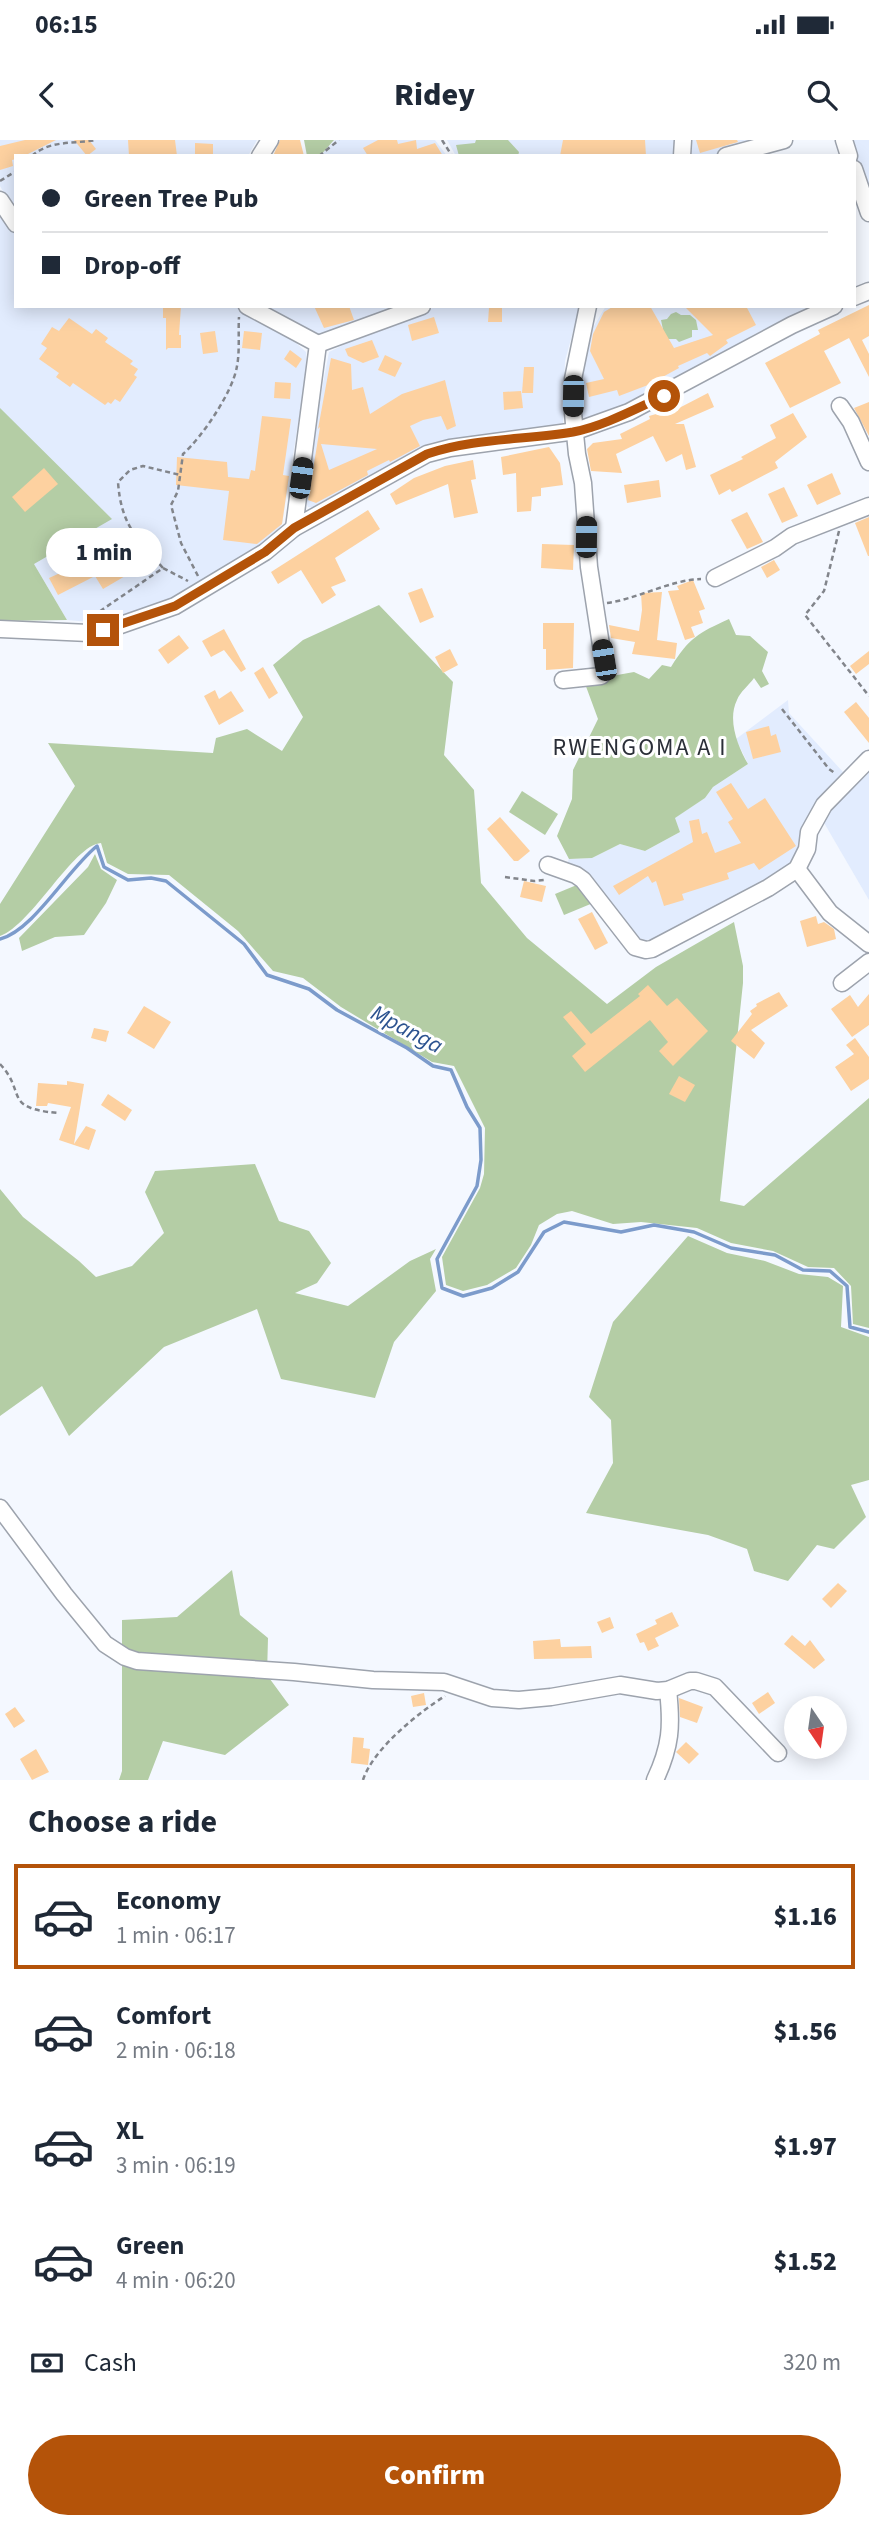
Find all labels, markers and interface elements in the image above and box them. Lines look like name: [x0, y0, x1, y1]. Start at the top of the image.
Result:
text: 06:15: [35, 6, 98, 43]
text: Ridey: [394, 72, 475, 118]
icon: back: [28, 76, 66, 114]
icon: search: [803, 76, 841, 114]
text: Green Tree Pub: [84, 180, 258, 217]
text: Drop-off: [84, 247, 180, 284]
car: [563, 375, 584, 417]
route start: [648, 380, 680, 412]
car: [288, 456, 315, 500]
car: [576, 516, 597, 558]
callout: 1 min: [45, 528, 161, 578]
text: 1 min: [76, 536, 132, 569]
route end: [87, 614, 119, 646]
car: [591, 638, 618, 682]
district label: RWENGOMA A I: [552, 730, 728, 765]
water label: Mpanga: [365, 996, 449, 1062]
north arrow: [784, 1696, 847, 1759]
map controls: [784, 1696, 847, 1759]
text: Choose a ride: [28, 1799, 217, 1845]
text: Economy: [116, 1882, 221, 1919]
icon: car: [32, 1885, 95, 1948]
text: $1.16: [773, 1898, 837, 1935]
text: 1 min · 06:17: [116, 1919, 236, 1952]
text: Comfort: [116, 1997, 211, 2034]
icon: car: [32, 2000, 95, 2063]
text: $1.56: [773, 2013, 837, 2050]
text: 2 min · 06:18: [116, 2034, 236, 2067]
text: XL: [116, 2112, 144, 2149]
icon: car: [32, 2115, 95, 2178]
text: $1.97: [773, 2128, 837, 2165]
text: 3 min · 06:19: [116, 2149, 236, 2182]
text: Green: [116, 2227, 184, 2264]
icon: car: [32, 2230, 95, 2293]
text: $1.52: [773, 2243, 837, 2280]
text: 4 min · 06:20: [116, 2264, 236, 2297]
icon: cash: [28, 2344, 66, 2382]
text: Cash: [84, 2344, 137, 2381]
text: 320 m: [783, 2346, 841, 2379]
button: Confirm: [28, 2435, 841, 2515]

